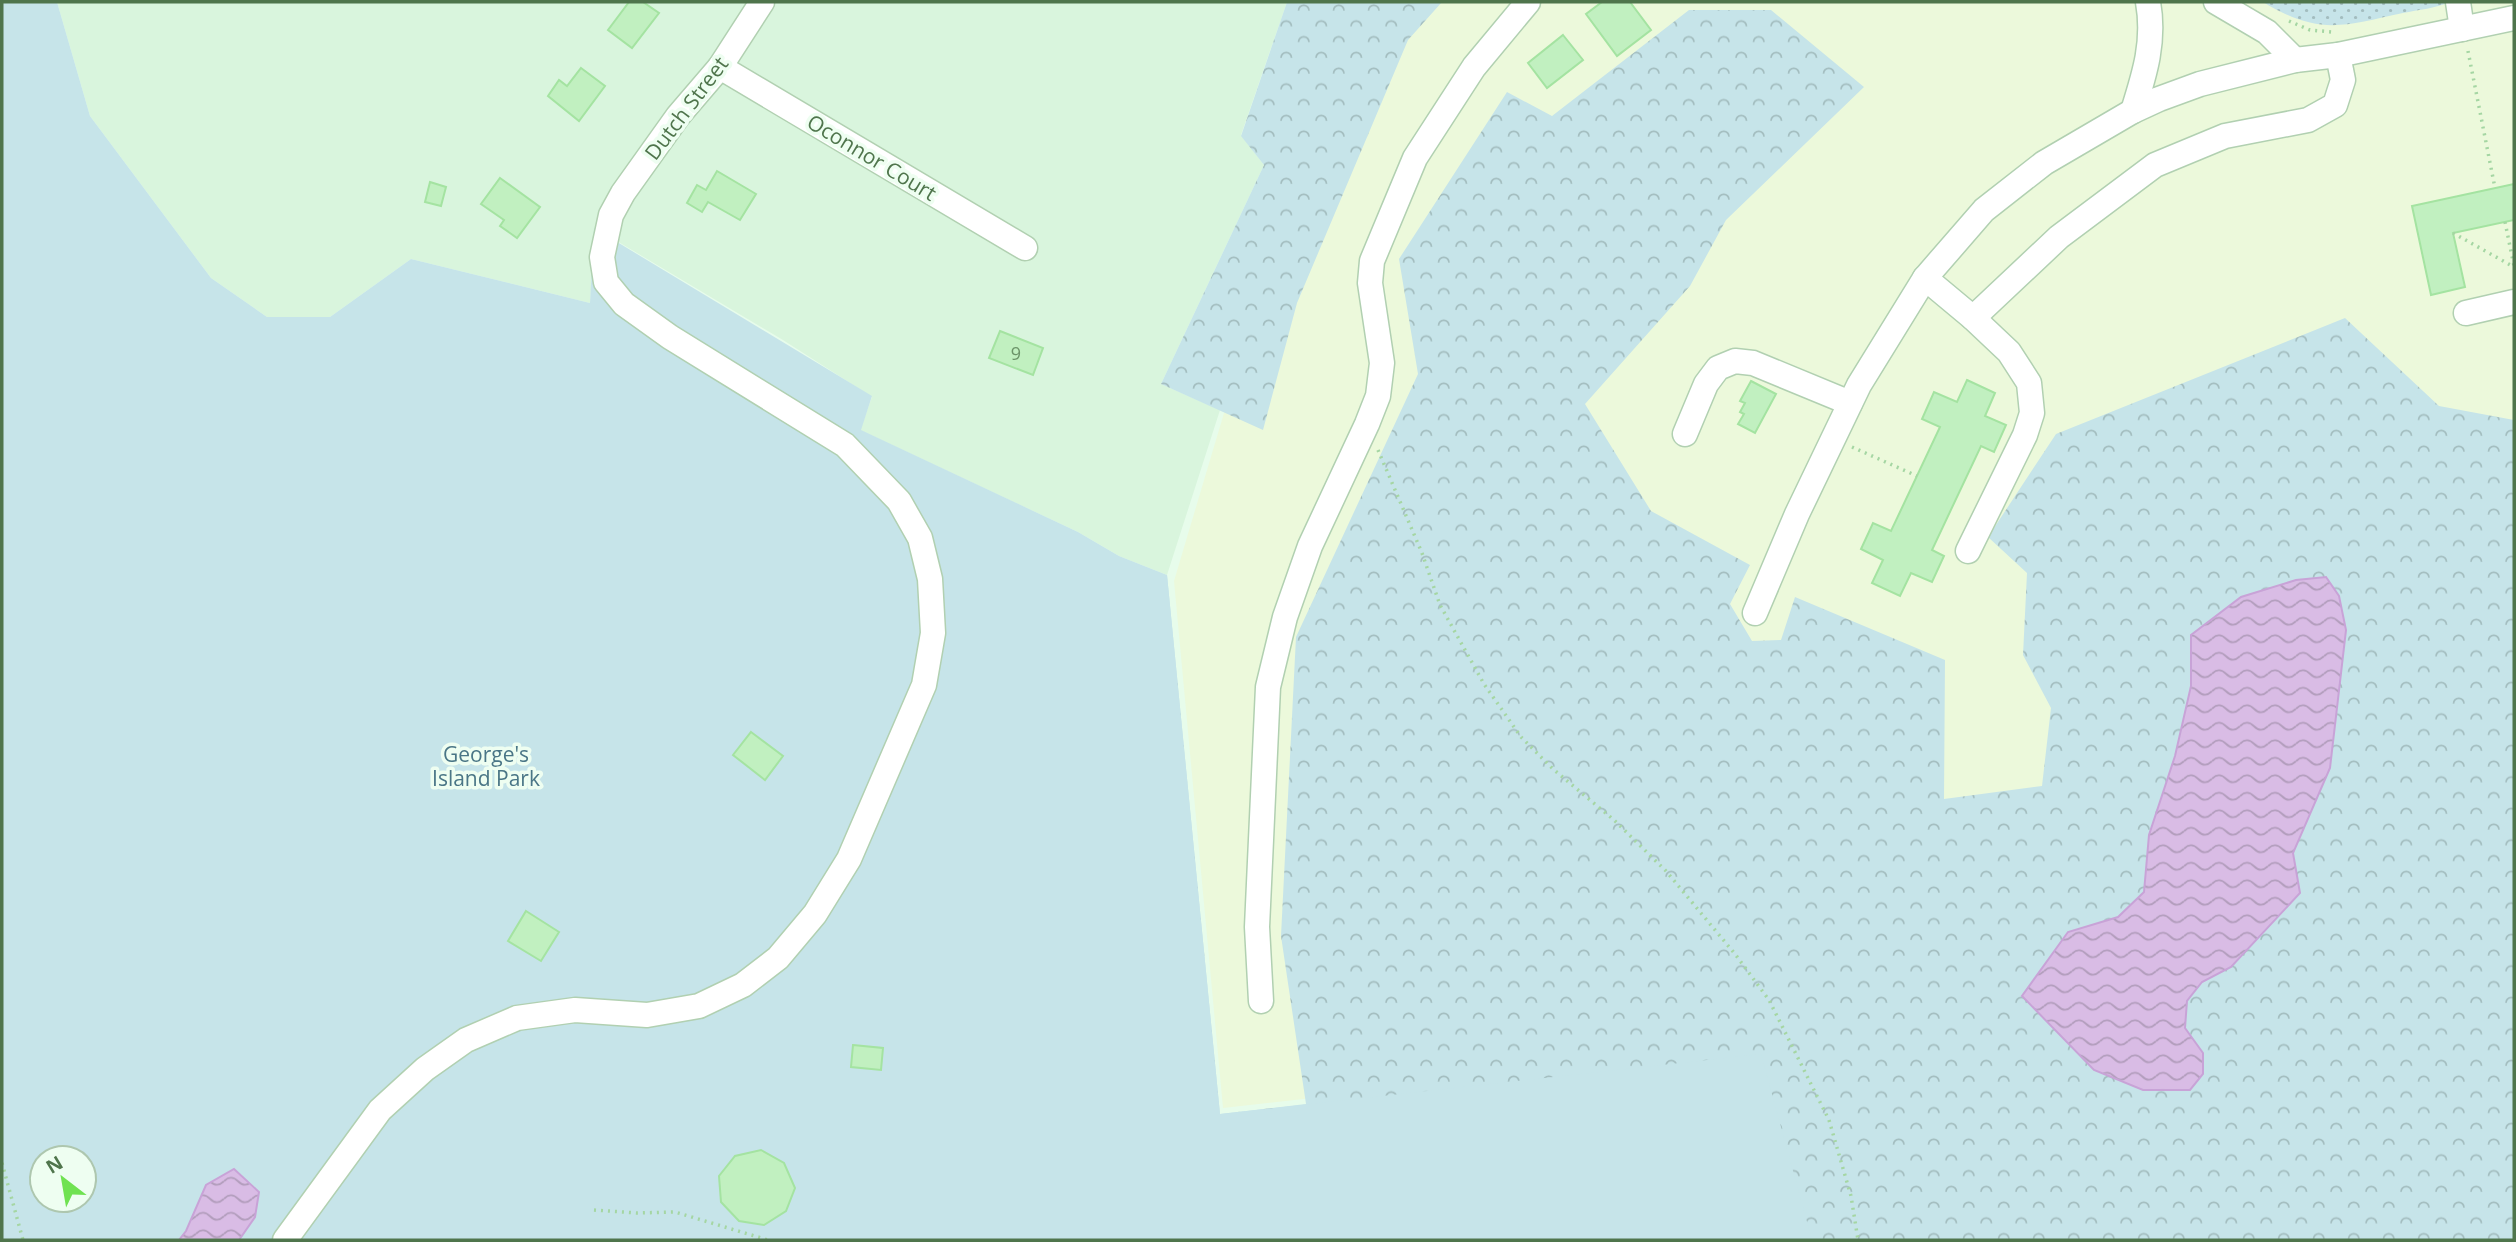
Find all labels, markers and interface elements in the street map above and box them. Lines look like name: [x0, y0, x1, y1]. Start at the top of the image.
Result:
street label: Dutch Street: [638, 51, 734, 165]
street label: Oconnor Court: [802, 107, 942, 207]
house number: 9: [1011, 341, 1021, 365]
park label: George's Island Park: [432, 740, 540, 792]
north arrow: [28, 1144, 98, 1214]
text: N: [41, 1149, 68, 1180]

